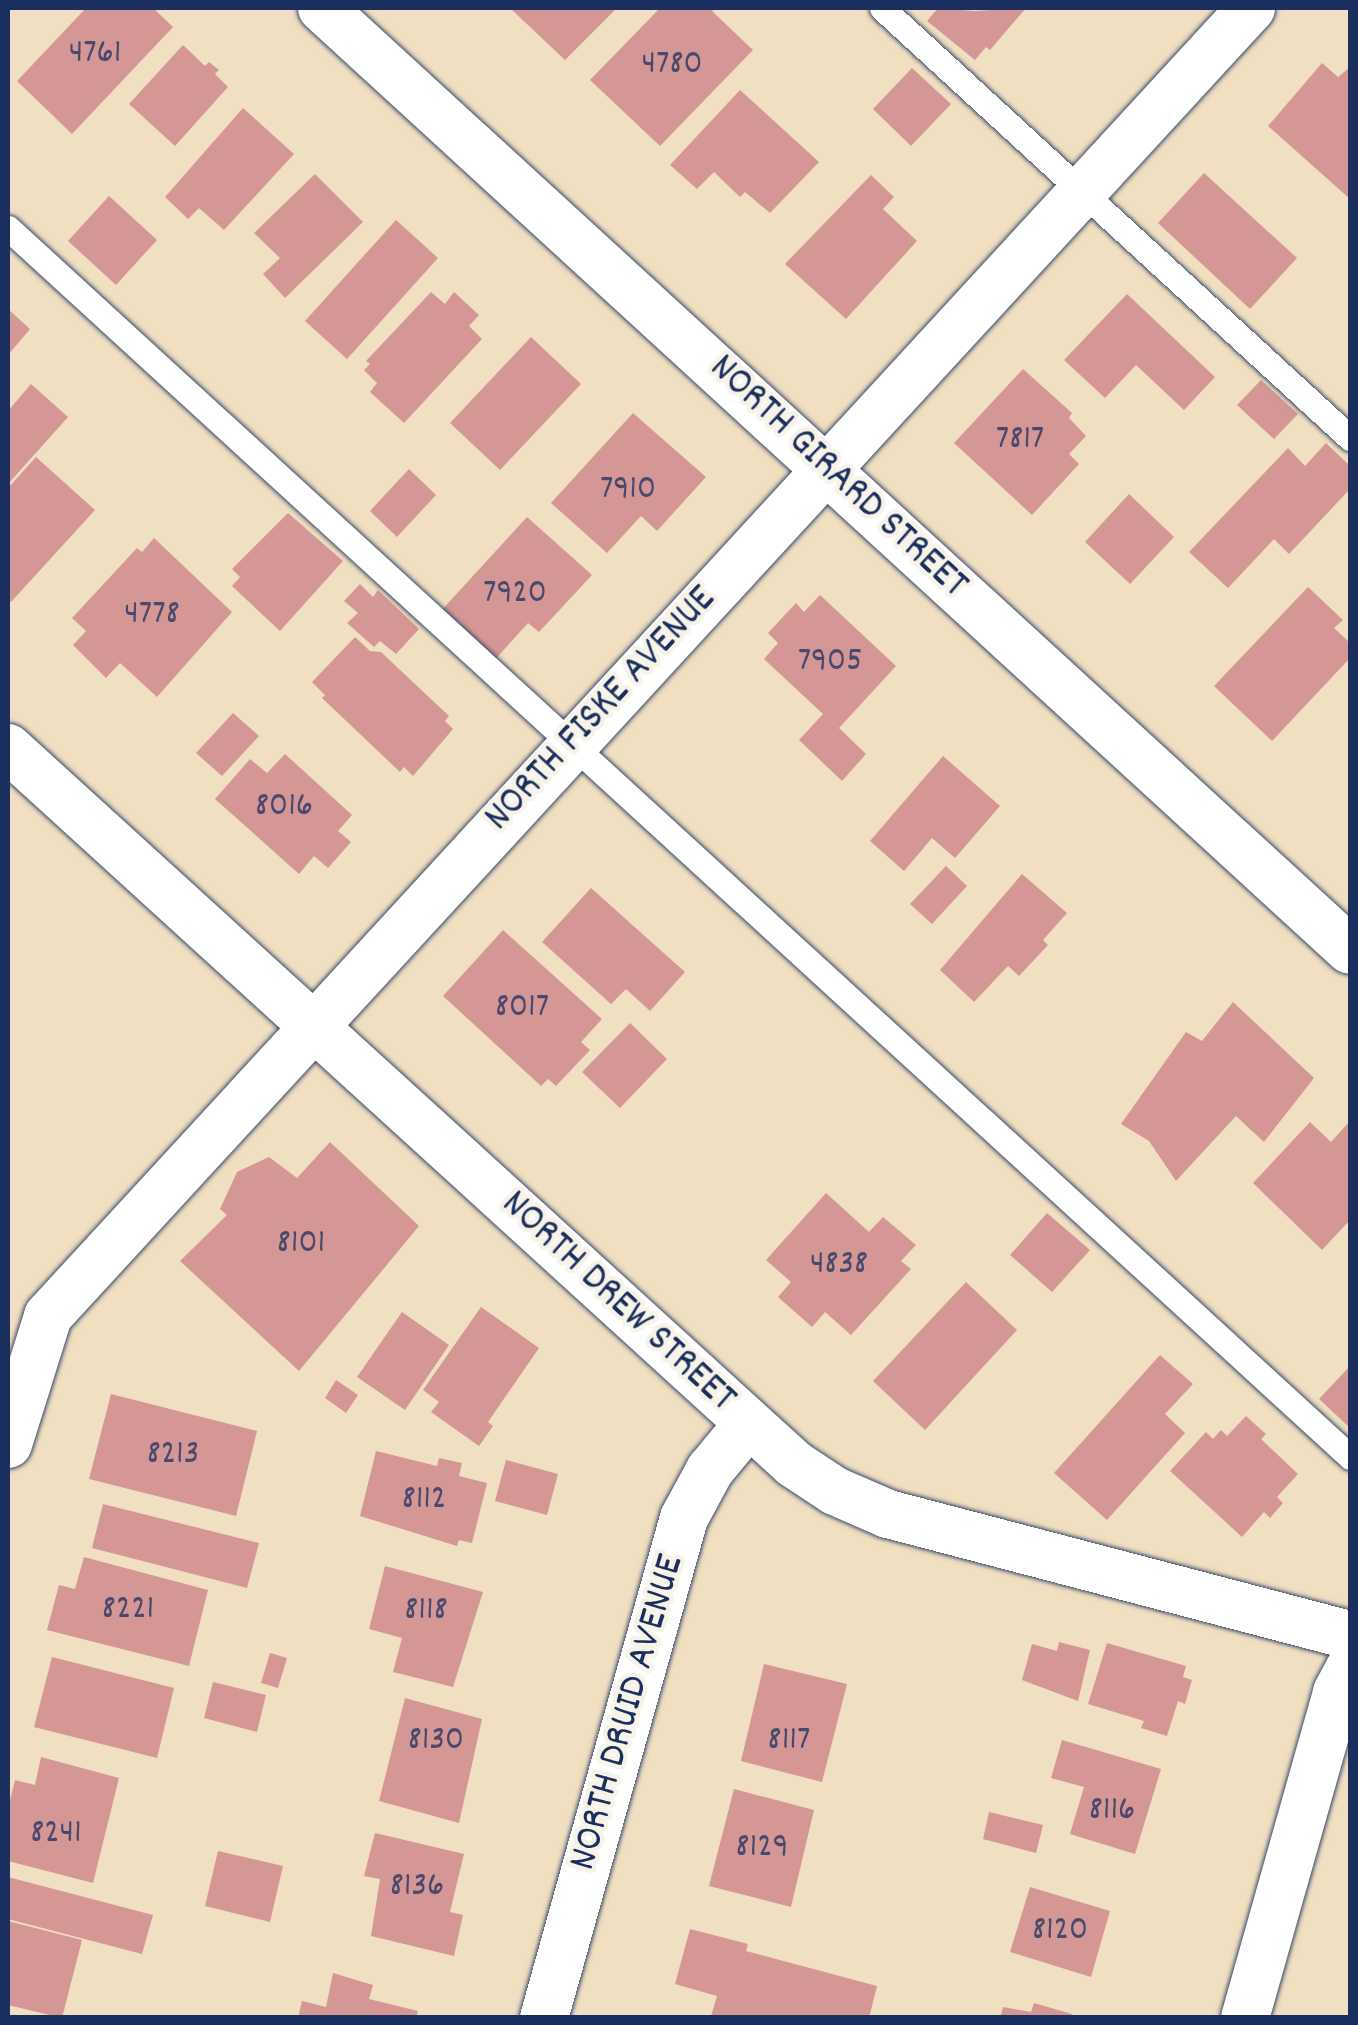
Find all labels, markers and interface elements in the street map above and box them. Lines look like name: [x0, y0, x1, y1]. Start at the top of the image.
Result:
house number: 4761: [69, 33, 121, 75]
house number: 4780: [641, 44, 703, 86]
street label: NORTH GIRARD STREET: [698, 346, 976, 610]
house number: 7817: [996, 419, 1044, 461]
house number: 7910: [600, 469, 656, 511]
house number: 7920: [483, 573, 547, 615]
street label: NORTH FISKE AVENUE: [476, 577, 728, 843]
house number: 4778: [124, 594, 180, 636]
house number: 7905: [798, 641, 862, 683]
house number: 8016: [255, 786, 313, 828]
house number: 8017: [495, 987, 549, 1029]
street label: NORTH DREW STREET: [490, 1182, 744, 1424]
house number: 8101: [277, 1223, 325, 1265]
house number: 4838: [810, 1244, 868, 1286]
house number: 8213: [147, 1434, 199, 1476]
house number: 8112: [402, 1479, 446, 1521]
street label: NORTH DRUID AVENUE: [561, 1550, 697, 1876]
house number: 8221: [102, 1589, 154, 1631]
house number: 8118: [404, 1590, 448, 1632]
house number: 8130: [408, 1720, 464, 1762]
house number: 8117: [768, 1720, 810, 1762]
house number: 8116: [1089, 1790, 1135, 1832]
house number: 8241: [30, 1813, 82, 1855]
house number: 8129: [735, 1827, 789, 1869]
house number: 8136: [390, 1866, 444, 1908]
house number: 8120: [1032, 1910, 1088, 1952]

